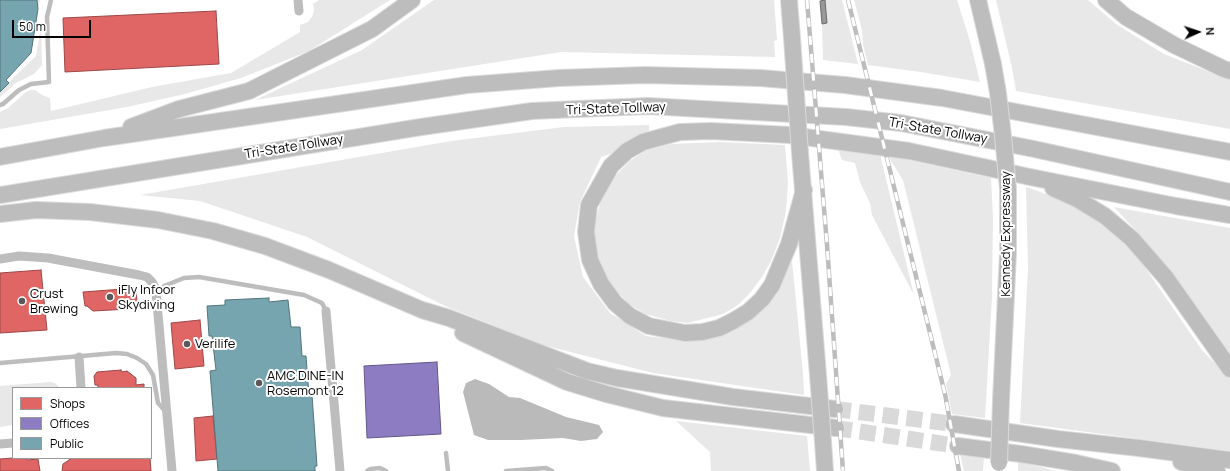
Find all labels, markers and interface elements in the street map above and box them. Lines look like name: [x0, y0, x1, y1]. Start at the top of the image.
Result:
scale bar: [14, 12, 93, 38]
north arrow: [1178, 12, 1218, 52]
text: 50 m: [19, 18, 46, 35]
text: N: [1203, 27, 1218, 36]
street label: Tri-State Tollway: [566, 99, 666, 119]
street label: Tri-State Tollway: [888, 115, 988, 147]
street label: Tri-State Tollway: [244, 132, 344, 162]
street label: Kennedy Expressway: [998, 171, 1014, 297]
place label: iFly Infoor Skydiving: [118, 282, 175, 313]
place label: Crust Brewing: [30, 286, 78, 317]
marker: iFly Infoor Skydiving: [105, 292, 115, 302]
marker: Crust Brewing: [17, 296, 27, 306]
place label: Verilife: [195, 336, 235, 352]
marker: Verilife: [182, 339, 192, 349]
place label: AMC DINE-IN Rosemont 12: [267, 368, 344, 399]
marker: AMC DINE-IN Rosemont 12: [254, 378, 264, 388]
legend: [12, 387, 152, 459]
text: Shops: [50, 395, 85, 412]
text: Offices: [50, 415, 89, 432]
text: Public: [50, 435, 84, 452]

